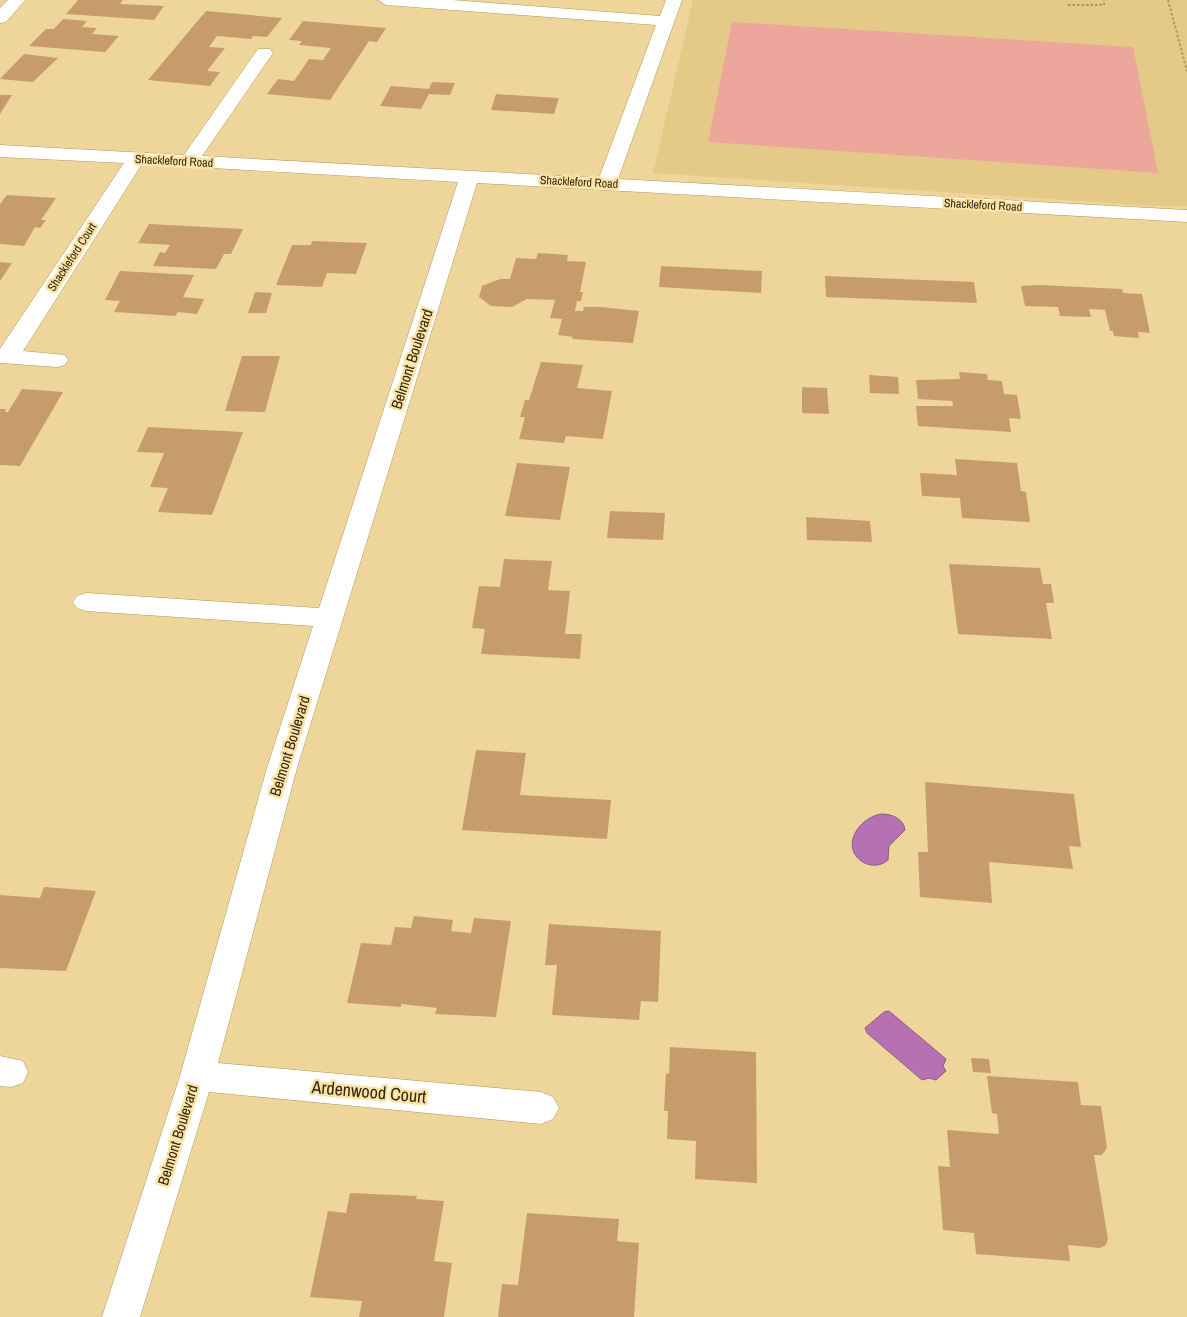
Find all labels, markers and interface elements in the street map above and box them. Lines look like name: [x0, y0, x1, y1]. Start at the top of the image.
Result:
street label: Shackleford Road: [135, 151, 213, 171]
street label: Shackleford Road: [540, 172, 618, 192]
street label: Shackleford Road: [944, 195, 1022, 215]
street label: Shackleford Court: [44, 219, 100, 294]
street label: Belmont Boulevard: [385, 306, 438, 412]
street label: Belmont Boulevard: [264, 693, 315, 799]
street label: Ardenwood Court: [310, 1074, 427, 1109]
street label: Belmont Boulevard: [152, 1082, 203, 1188]

